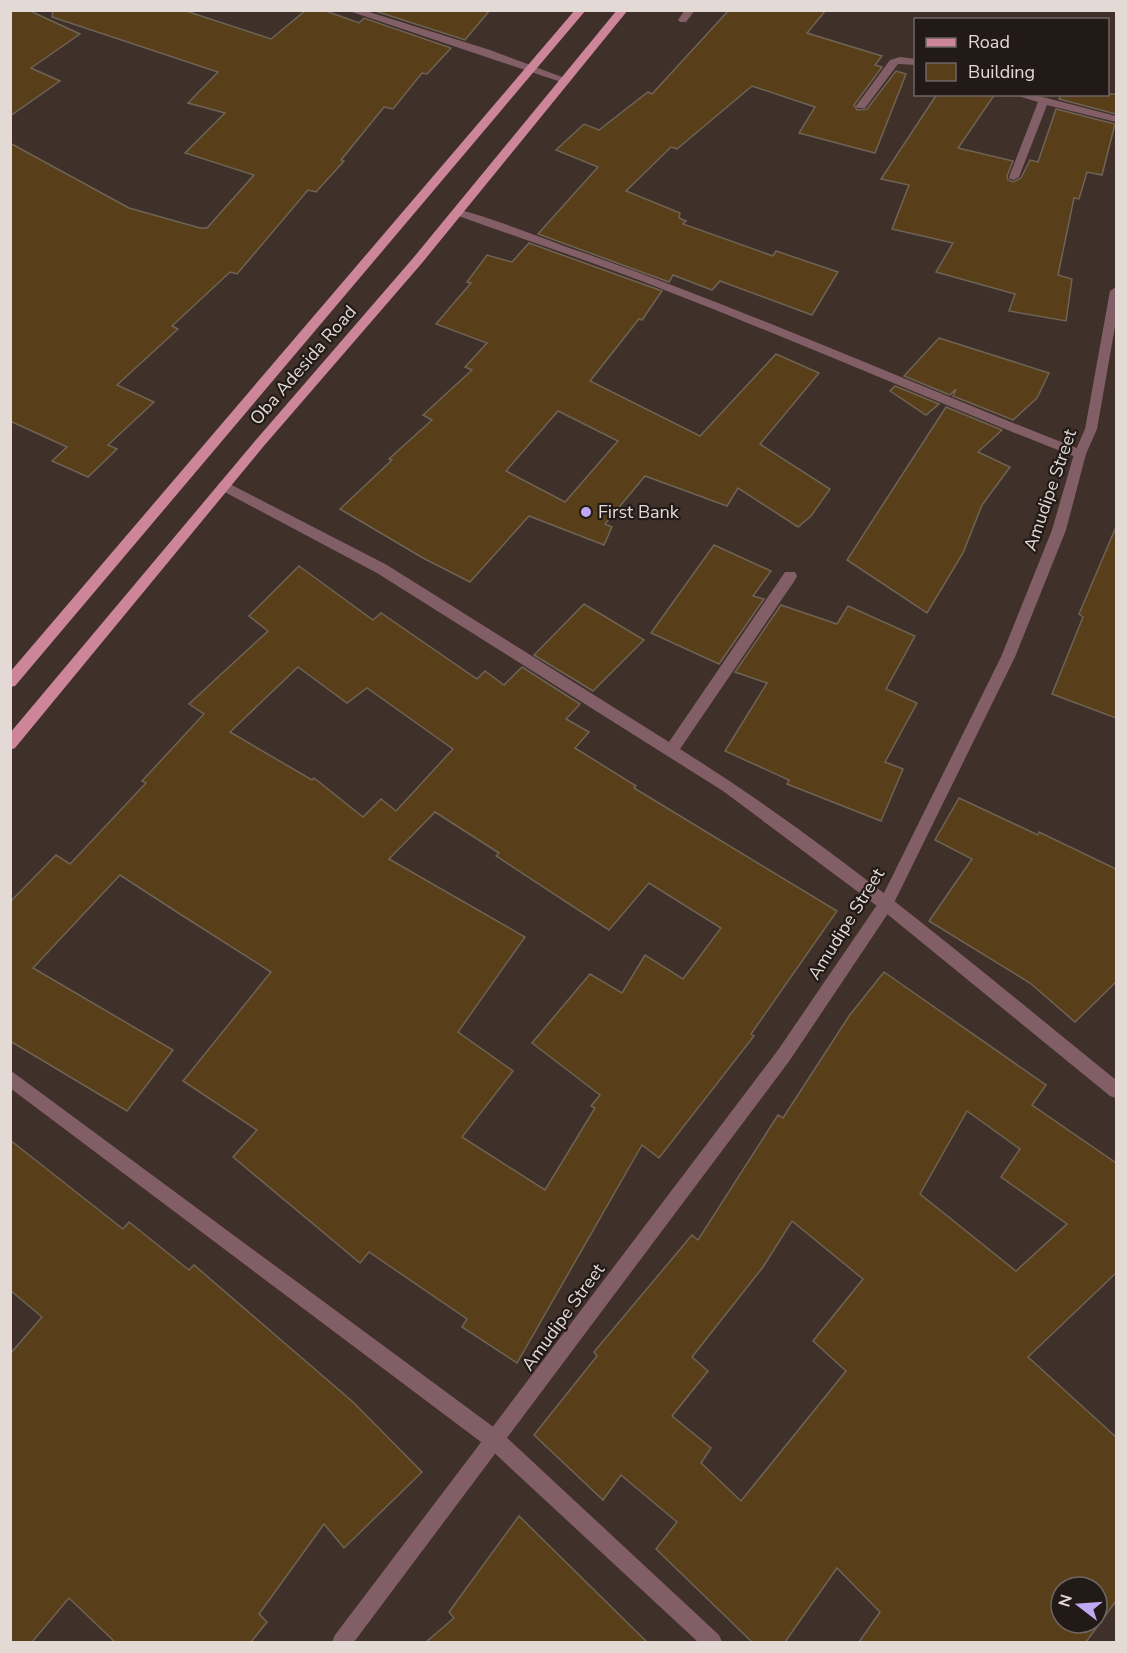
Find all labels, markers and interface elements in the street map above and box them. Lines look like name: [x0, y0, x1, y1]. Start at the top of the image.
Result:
legend: [914, 18, 1109, 96]
text: Road: [968, 30, 1010, 54]
text: Building: [968, 60, 1035, 84]
street label: Oba Adesida Road: [244, 300, 362, 430]
street label: Amudipe Street: [1018, 425, 1082, 554]
place label: First Bank: [598, 500, 680, 524]
marker: First Bank: [579, 505, 593, 519]
street label: Amudipe Street: [802, 863, 890, 984]
street label: Amudipe Street: [516, 1258, 610, 1375]
north arrow: [1049, 1575, 1109, 1635]
text: N: [1053, 1592, 1078, 1610]

